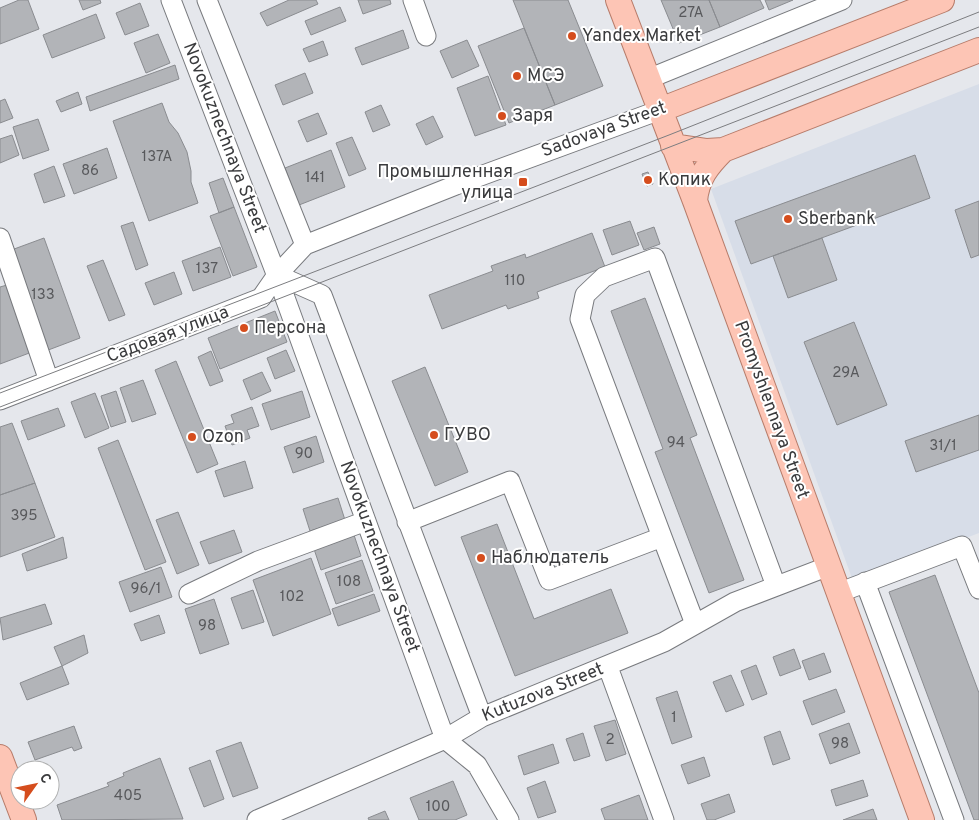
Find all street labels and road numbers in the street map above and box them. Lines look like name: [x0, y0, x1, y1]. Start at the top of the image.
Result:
street label: Novokuznechnaya Street: [177, 39, 271, 237]
street label: Sadovaya Street: [538, 97, 670, 163]
street label: Садовая улица: [104, 301, 232, 369]
street label: Promyshlennaya Street: [728, 318, 814, 502]
street label: Novokuznechnaya Street: [334, 458, 424, 656]
street label: Kutuzova Street: [479, 658, 607, 728]

